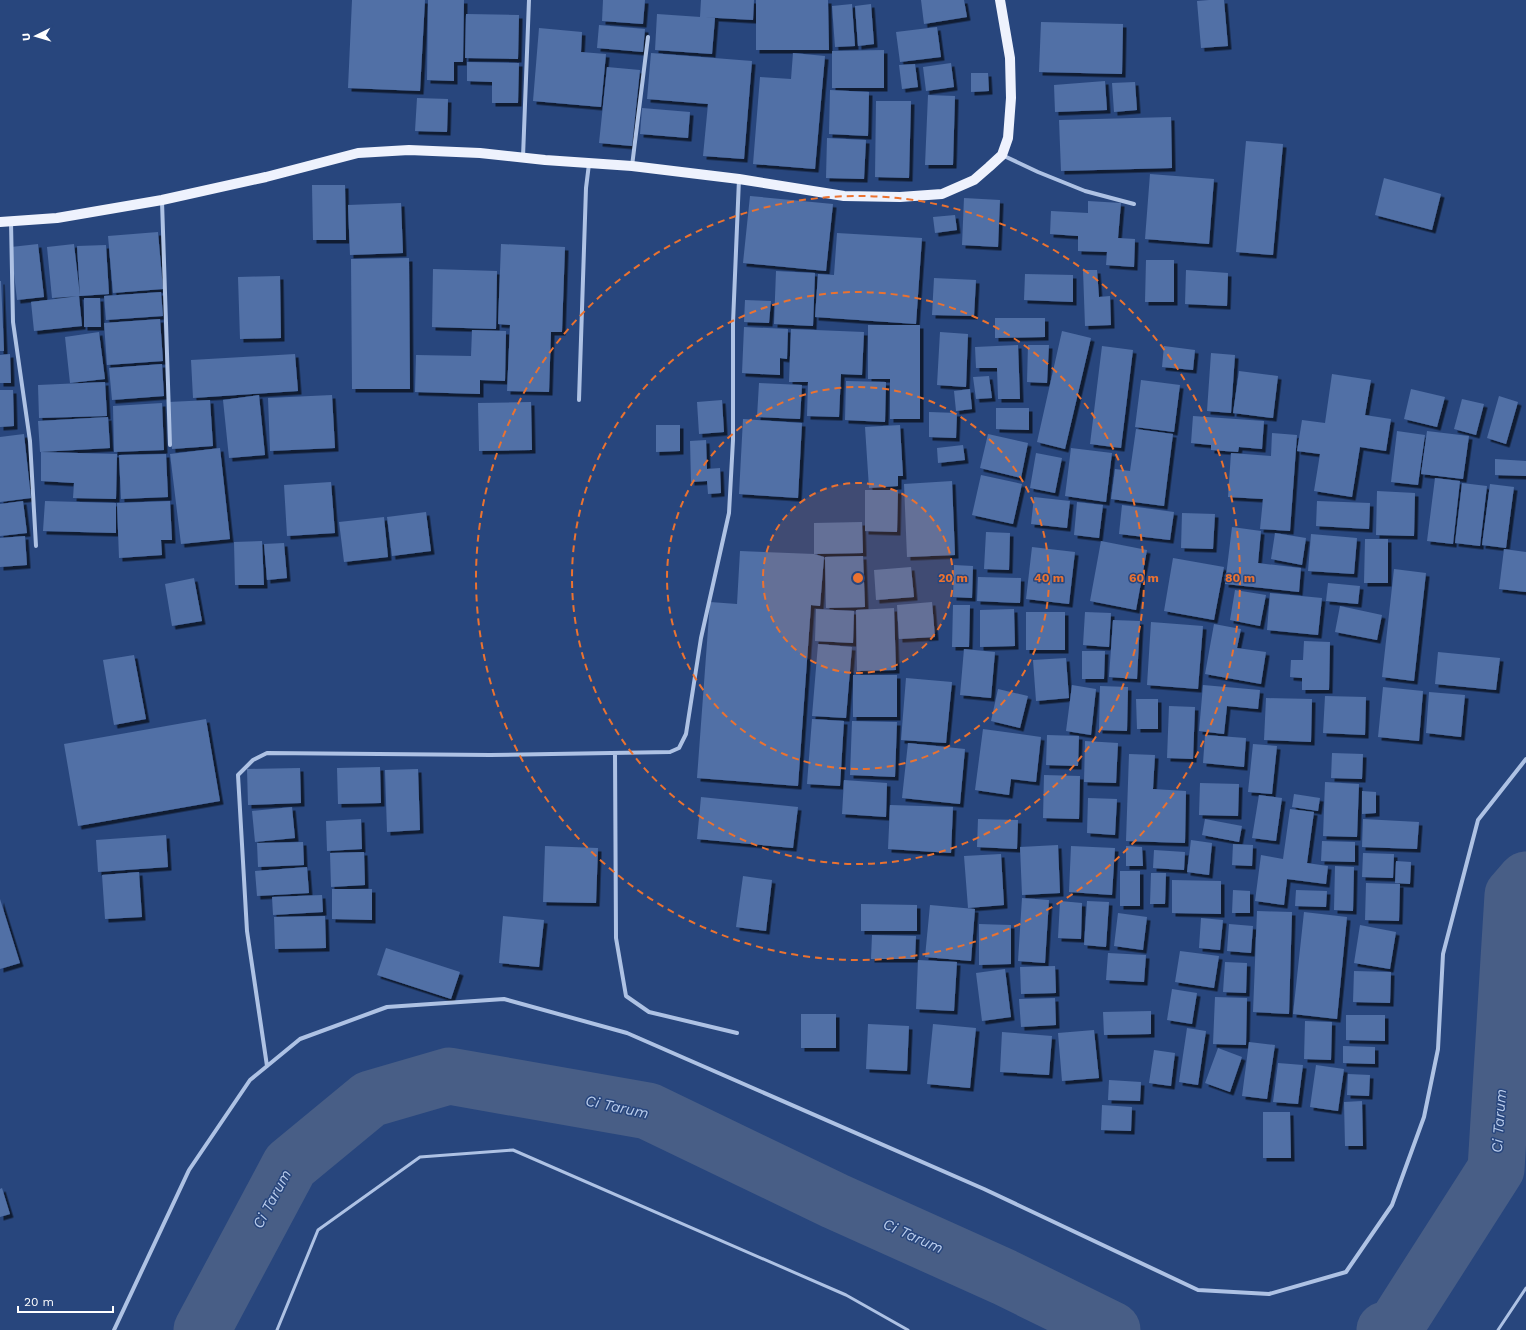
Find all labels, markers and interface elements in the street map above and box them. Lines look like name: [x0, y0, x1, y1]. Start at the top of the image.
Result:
north arrow: [16, 16, 56, 56]
text: U: [20, 32, 33, 41]
centre of rings: [851, 571, 865, 585]
text: 20 m: [938, 571, 968, 585]
text: 40 m: [1034, 571, 1064, 585]
text: 60 m: [1129, 571, 1159, 585]
text: 80 m: [1225, 571, 1255, 585]
water label: Ci Tarum: [1488, 1088, 1510, 1154]
water label: Ci Tarum: [584, 1092, 650, 1122]
water label: Ci Tarum: [249, 1166, 295, 1232]
water label: Ci Tarum: [880, 1215, 946, 1257]
scale bar: [18, 1288, 113, 1314]
text: 20 m: [24, 1295, 54, 1309]

